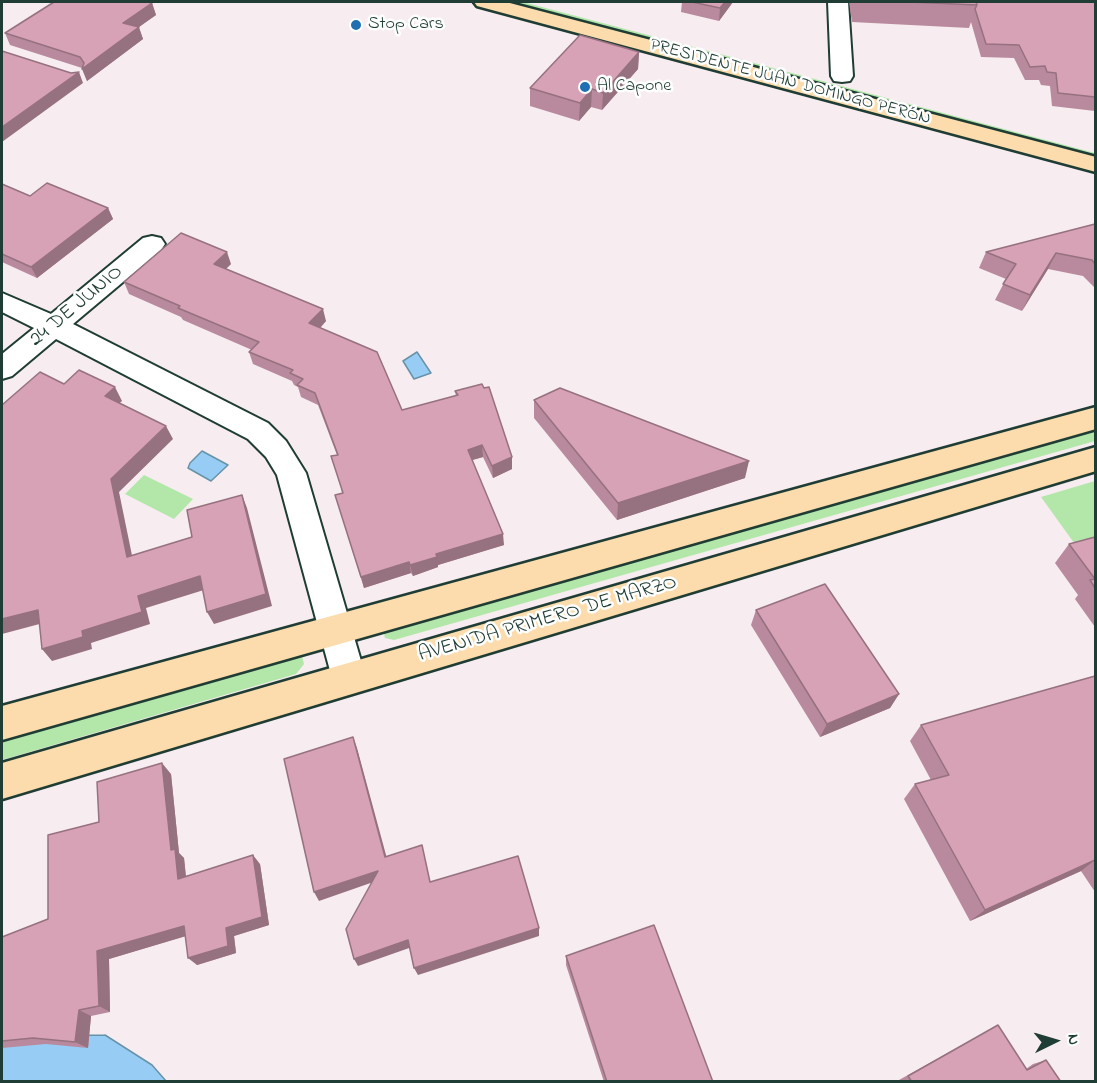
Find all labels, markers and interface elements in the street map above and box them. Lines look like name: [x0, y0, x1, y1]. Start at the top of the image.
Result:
place label: Stop Cars: [368, 14, 444, 36]
marker: Stop Cars: [349, 18, 363, 32]
street label: PRESIDENTE JUAN DOMINGO PERÓN: [647, 35, 933, 131]
place label: Al Capone: [597, 76, 671, 98]
marker: Al Capone: [578, 80, 592, 94]
street label: 24 DE JUNIO: [25, 261, 129, 353]
street label: AVENIDA PRIMERO DE MARZO: [416, 571, 680, 669]
north arrow: [1025, 1011, 1085, 1071]
text: N: [1061, 1033, 1085, 1046]

